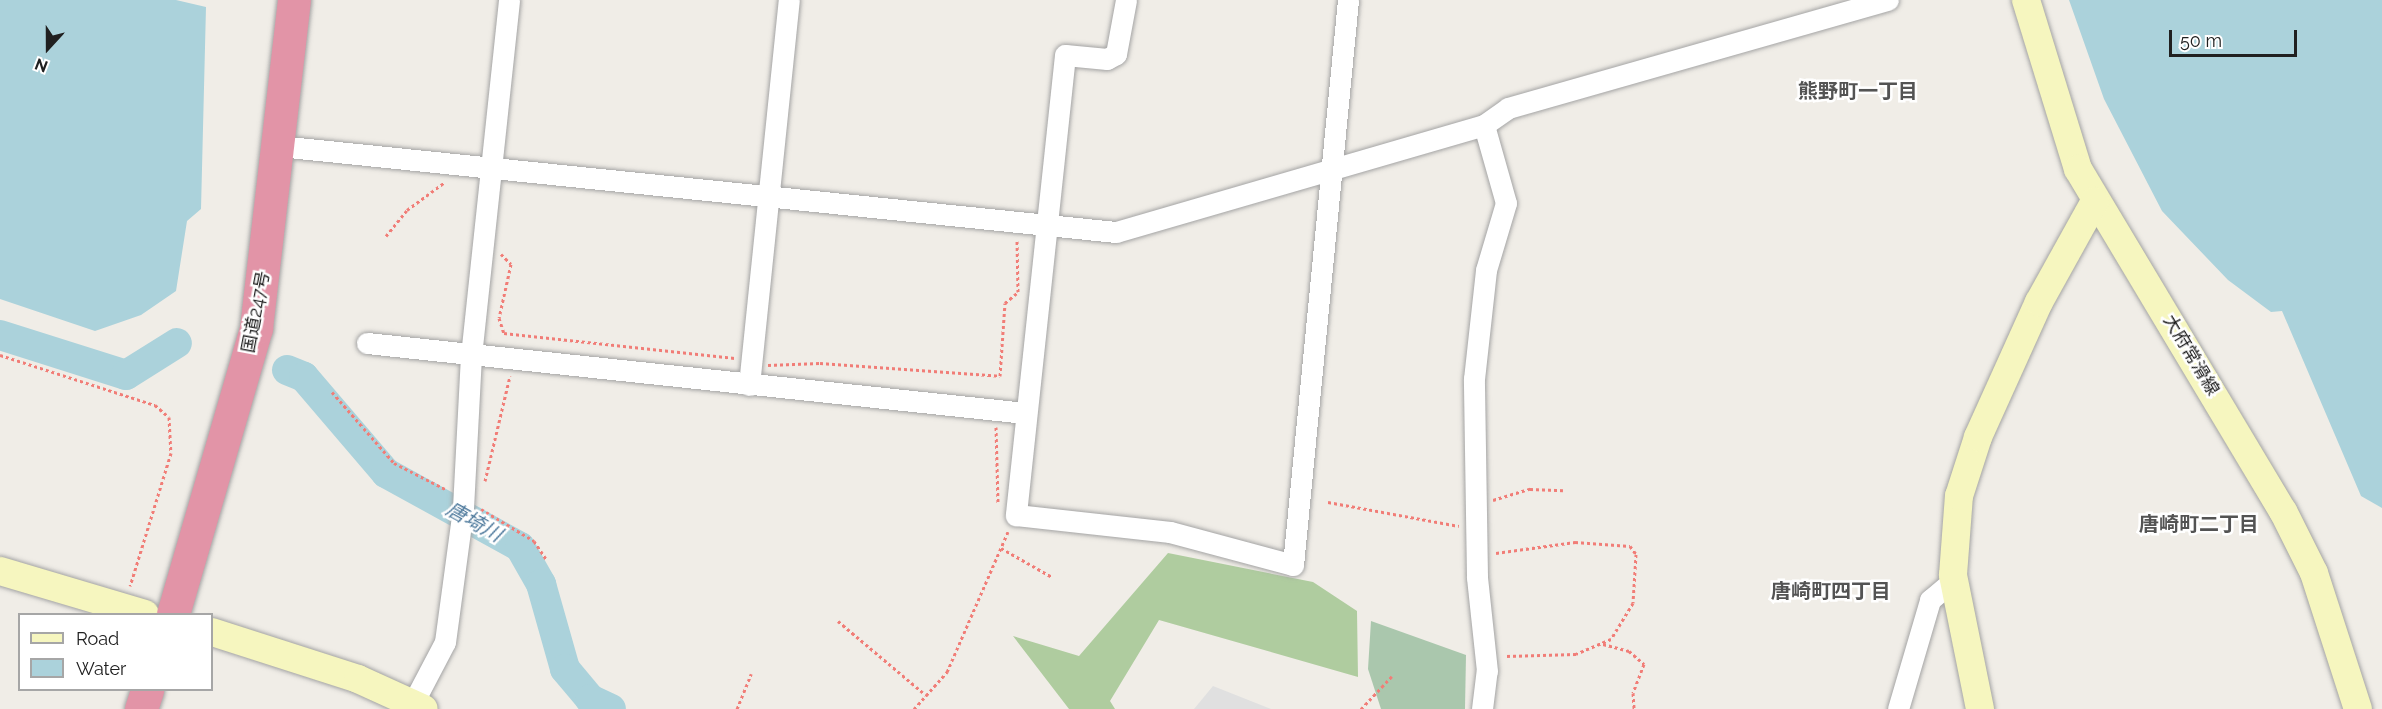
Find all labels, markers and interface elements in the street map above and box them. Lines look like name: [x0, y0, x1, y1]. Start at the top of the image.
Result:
north arrow: [18, 18, 78, 78]
scale bar: [2172, 18, 2300, 56]
text: 50 m: [2180, 30, 2222, 51]
text: N: [32, 54, 50, 76]
district label: 熊野町一丁目: [1798, 79, 1918, 103]
street label: 国道247号: [238, 269, 274, 355]
street label: 大府常滑線: [2159, 311, 2223, 399]
water label: 唐埼川: [442, 497, 506, 547]
district label: 唐崎町二丁目: [2139, 512, 2259, 536]
district label: 唐崎町四丁目: [1771, 579, 1891, 603]
legend: [18, 613, 213, 691]
text: Road: [76, 628, 119, 649]
text: Water: [76, 658, 126, 679]

